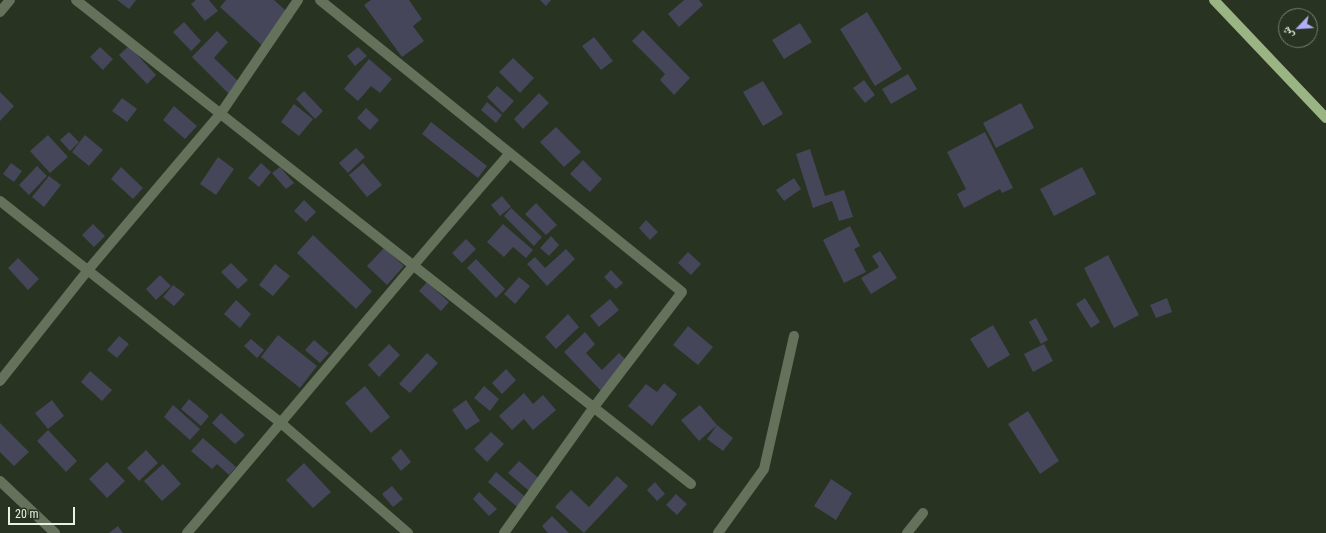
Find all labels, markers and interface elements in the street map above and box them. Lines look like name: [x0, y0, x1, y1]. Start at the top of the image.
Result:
north arrow: [1278, 8, 1318, 48]
text: ش: [1279, 25, 1296, 41]
scale bar: [10, 499, 77, 525]
text: 20 m: [15, 507, 39, 521]

